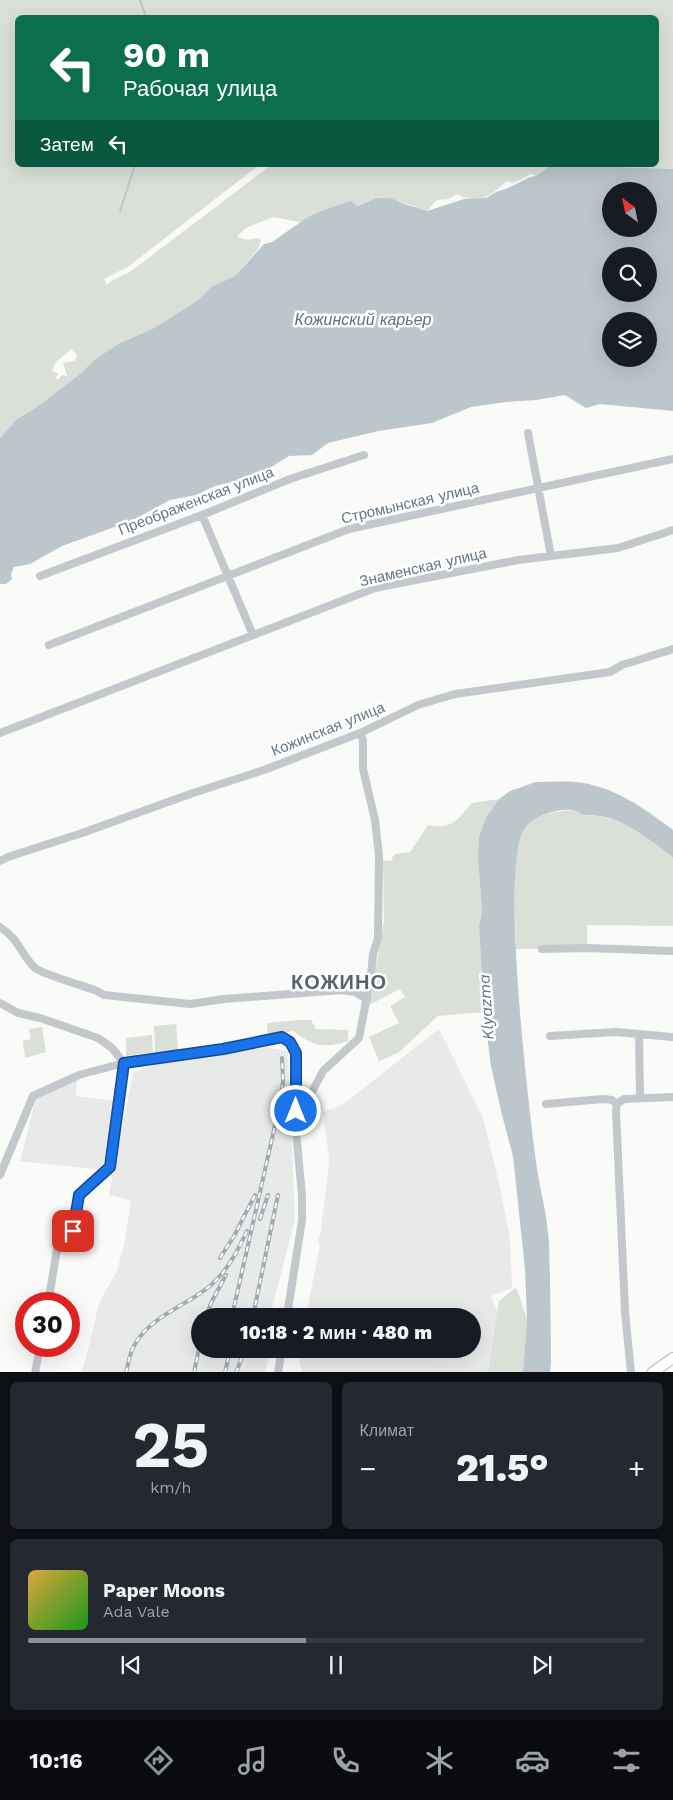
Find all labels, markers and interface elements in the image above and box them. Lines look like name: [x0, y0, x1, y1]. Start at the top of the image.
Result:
text: 90 m: [123, 34, 210, 76]
icon: left: [40, 35, 105, 100]
text: Рабочая улица: [123, 76, 277, 101]
icon: left: [104, 130, 132, 158]
text: Затем: [40, 133, 94, 156]
north arrow: [602, 182, 658, 238]
map controls: [602, 182, 657, 367]
button: search: [602, 247, 657, 302]
water label: Кожинский карьер: [295, 310, 432, 329]
button: layers: [602, 312, 657, 367]
street label: Преображенская улица: [116, 463, 277, 539]
street label: Стромынская улица: [339, 478, 481, 528]
street label: Знаменская улица: [358, 543, 489, 590]
street label: Кожинская улица: [269, 698, 388, 760]
district label: КОЖИНО: [291, 970, 387, 994]
water label: Klyazma: [474, 973, 498, 1040]
position arrow: [269, 1084, 321, 1136]
pin: [52, 1210, 94, 1252]
icon: arrive: [59, 1217, 87, 1245]
speed limit sign: 30: [15, 1292, 80, 1357]
text: 10:18 · 2 мин · 480 m: [240, 1321, 432, 1344]
text: 25: [132, 1407, 209, 1483]
text: Климат: [360, 1421, 414, 1440]
text: 21.5°: [456, 1446, 549, 1490]
text: −: [360, 1452, 376, 1485]
text: +: [628, 1452, 645, 1485]
text: km/h: [150, 1478, 191, 1497]
text: Paper Moons: [103, 1579, 225, 1602]
text: Ada Vale: [103, 1602, 170, 1621]
icon: previous: [117, 1651, 145, 1679]
icon: pause: [322, 1651, 350, 1679]
icon: next: [528, 1651, 556, 1679]
icon: directions: [141, 1743, 176, 1778]
icon: music: [235, 1743, 270, 1778]
icon: phone: [328, 1743, 363, 1778]
icon: climate: [422, 1743, 457, 1778]
icon: car: [515, 1743, 550, 1778]
icon: filters: [609, 1743, 644, 1778]
text: 10:16: [29, 1748, 83, 1773]

